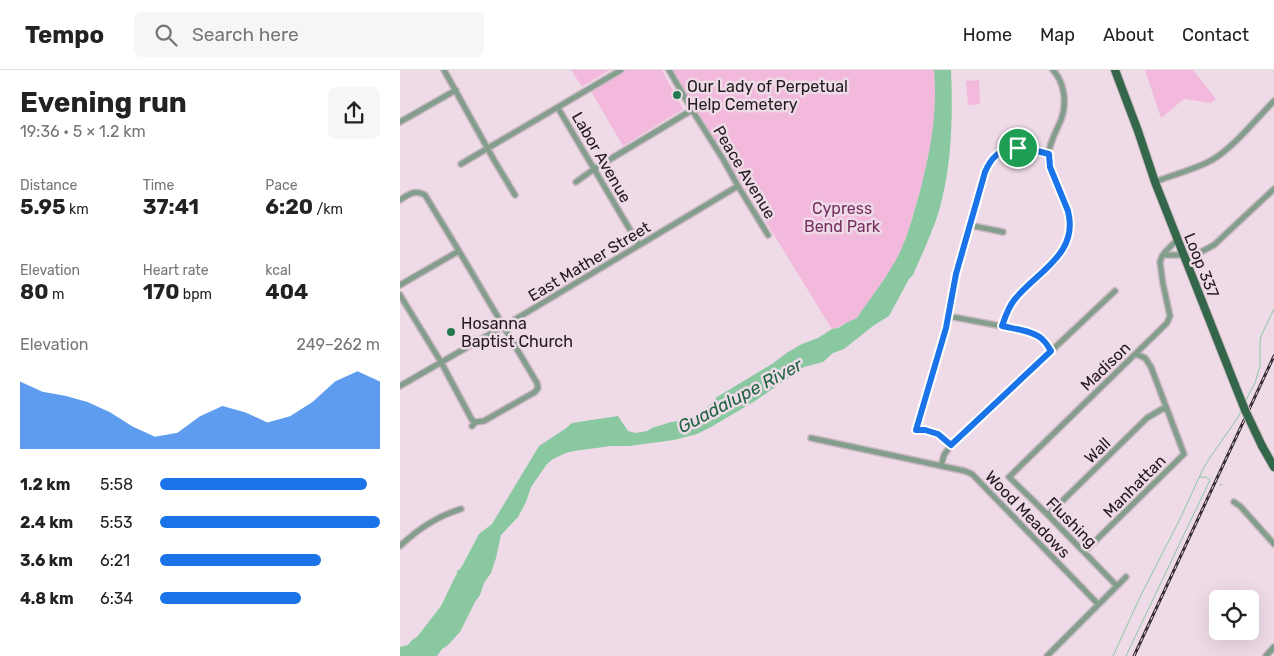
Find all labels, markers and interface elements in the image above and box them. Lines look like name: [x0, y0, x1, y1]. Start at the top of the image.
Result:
search box: [134, 12, 484, 57]
text: Tempo: [25, 21, 104, 49]
icon: search: [152, 21, 180, 49]
text: Search here: [192, 23, 299, 46]
text: Home: [963, 24, 1012, 46]
text: Map: [1040, 24, 1075, 46]
text: About: [1103, 24, 1154, 46]
text: Contact: [1182, 24, 1249, 46]
place label: Our Lady of Perpetual Help Cemetery: [687, 77, 848, 114]
text: Evening run: [20, 86, 187, 119]
button: share: [328, 87, 380, 139]
marker: Our Lady of Perpetual Help Cemetery: [671, 89, 683, 101]
street label: Labor Avenue: [568, 108, 635, 206]
text: 19:36 · 5 × 1.2 km: [20, 122, 146, 141]
street label: Peace Avenue: [709, 122, 780, 222]
pin: [997, 127, 1039, 169]
icon: arrive: [1004, 134, 1032, 162]
text: Distance: [20, 177, 77, 194]
text: Time: [143, 177, 174, 194]
text: Pace: [265, 177, 297, 194]
text: 5.95: [20, 194, 66, 219]
text: 37:41: [143, 194, 199, 219]
text: 6:20: [265, 194, 313, 219]
park label: Cypress Bend Park: [804, 199, 881, 236]
text: km: [66, 201, 89, 218]
text: /km: [313, 201, 343, 218]
street label: East Mather Street: [525, 217, 654, 305]
street label: Loop 337: [1180, 230, 1223, 300]
text: Elevation: [20, 262, 80, 279]
text: Heart rate: [143, 262, 209, 279]
text: kcal: [265, 262, 291, 279]
text: 80: [20, 279, 49, 304]
text: 170: [143, 279, 179, 304]
text: 404: [265, 279, 308, 304]
text: m: [49, 286, 64, 303]
text: bpm: [179, 286, 212, 303]
place label: Hosanna Baptist Church: [461, 314, 573, 351]
marker: Hosanna Baptist Church: [445, 326, 457, 338]
text: Elevation: [20, 335, 89, 354]
text: 249–262 m: [297, 335, 380, 354]
street label: Madison: [1076, 338, 1134, 395]
water label: Guadalupe River: [674, 353, 807, 438]
street label: Wall: [1080, 433, 1114, 467]
street label: Manhattan: [1099, 451, 1170, 522]
street label: Wood Meadows: [981, 467, 1074, 562]
text: 1.2 km: [20, 475, 70, 494]
text: 5:58: [100, 475, 133, 494]
street label: Flushing: [1042, 493, 1101, 552]
text: 2.4 km: [20, 513, 73, 532]
text: 5:53: [100, 513, 133, 532]
text: 3.6 km: [20, 551, 73, 570]
text: 6:21: [100, 551, 130, 570]
text: 4.8 km: [20, 589, 74, 608]
text: 6:34: [100, 589, 133, 608]
map controls: [1209, 590, 1259, 640]
button: locate: [1209, 590, 1259, 640]

